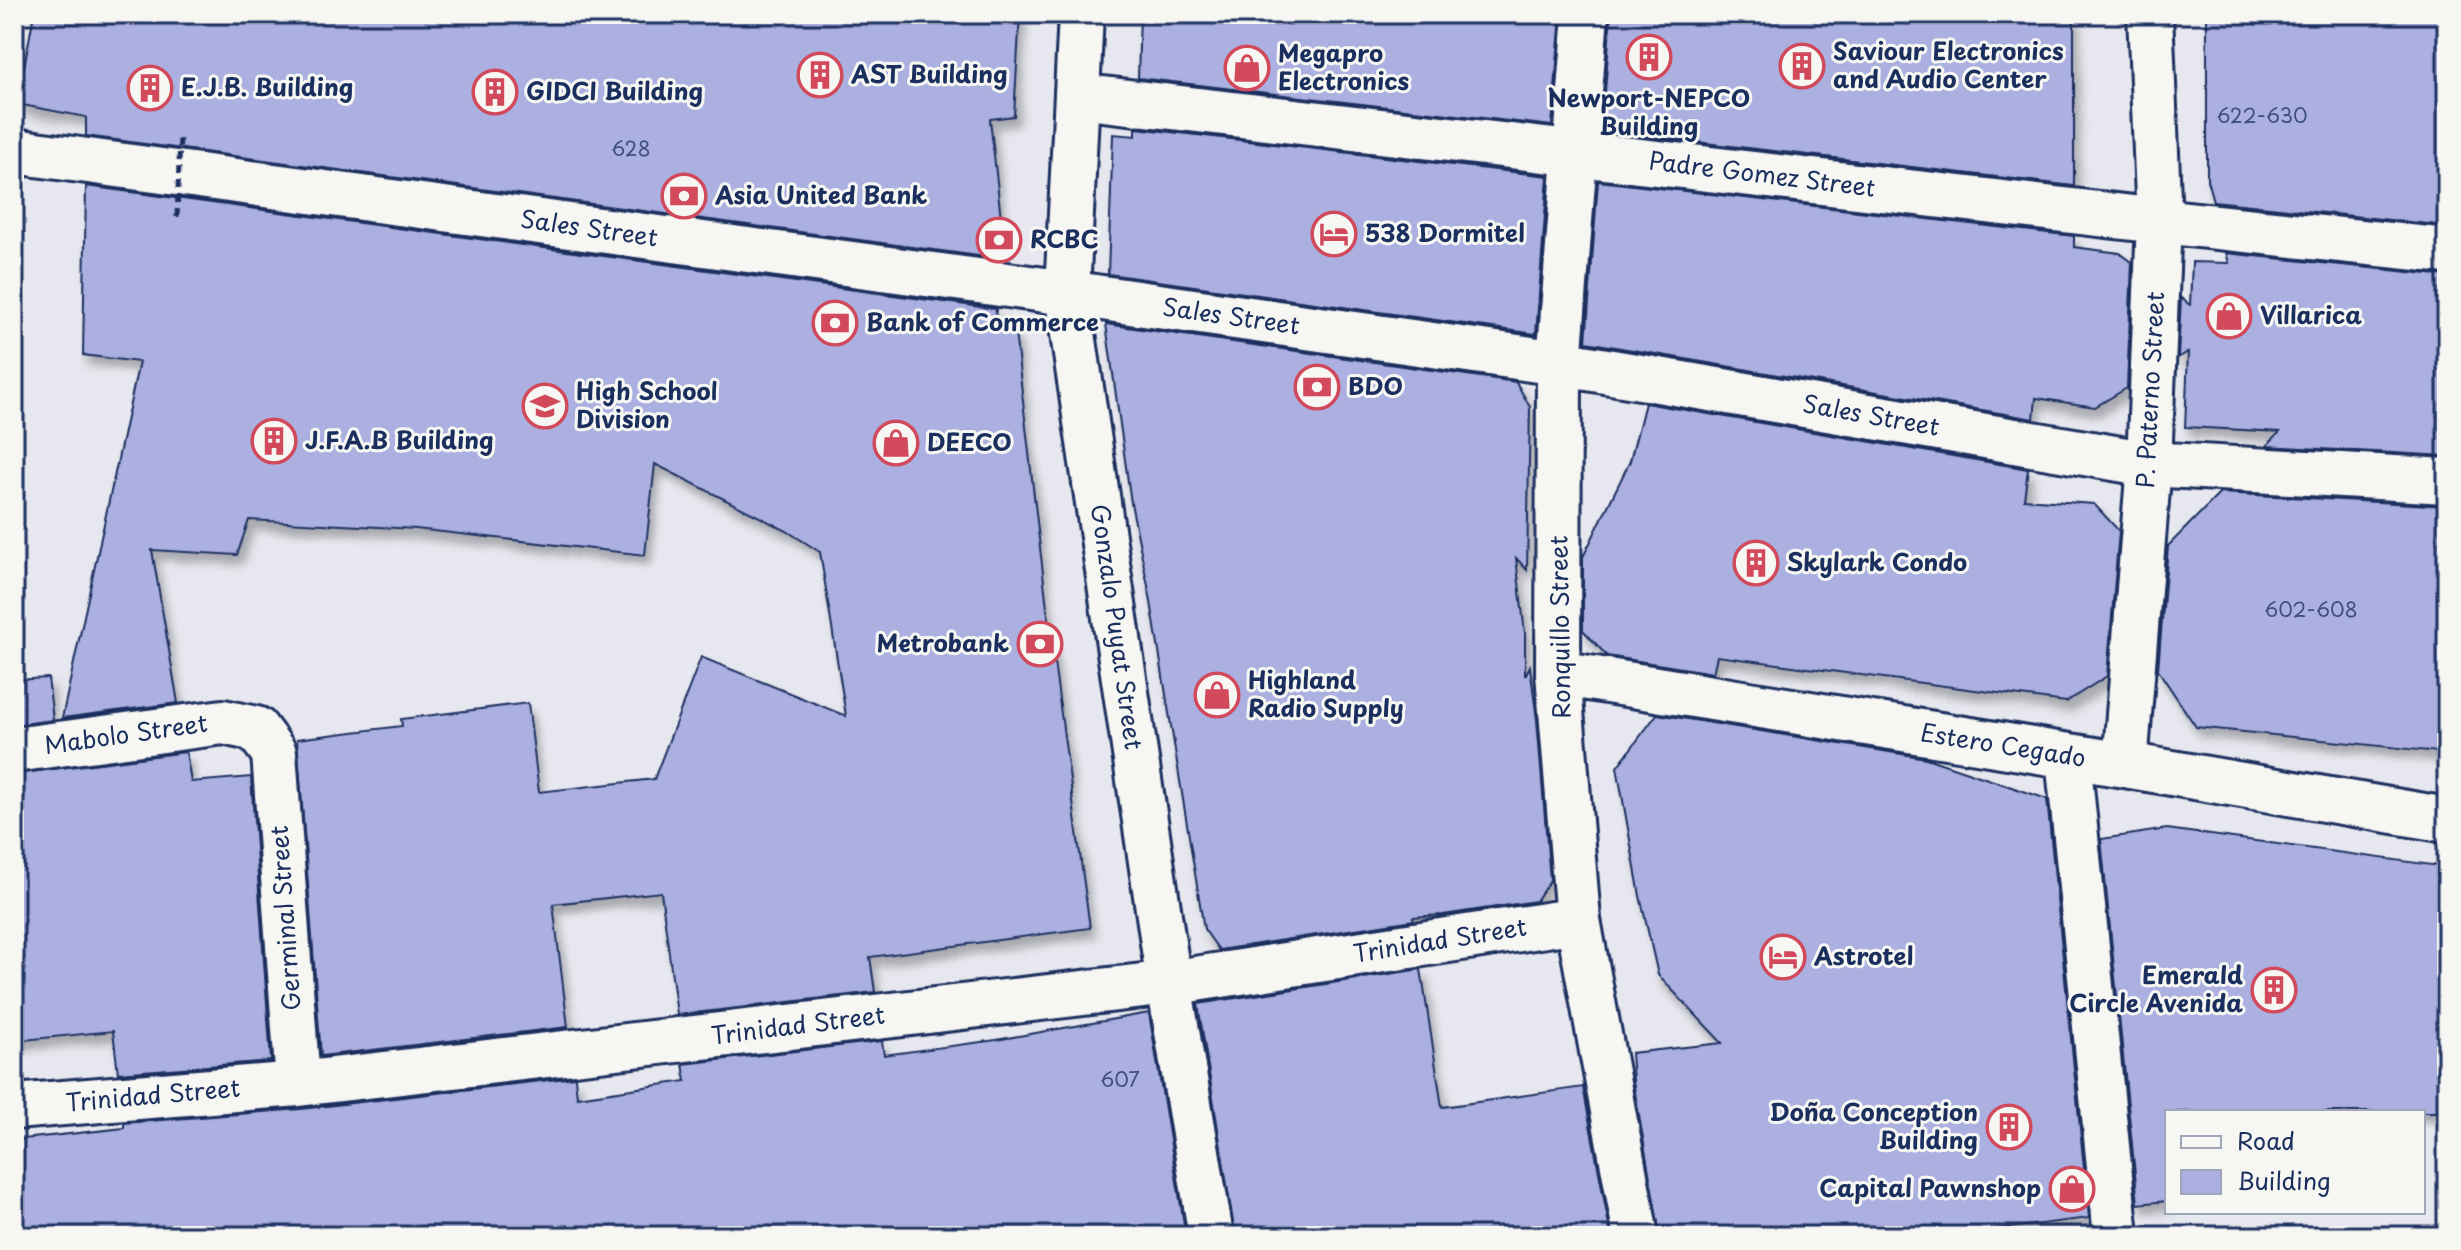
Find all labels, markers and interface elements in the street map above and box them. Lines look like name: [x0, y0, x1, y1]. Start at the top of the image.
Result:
place label: Saviour Electronics and Audio Center: [1833, 32, 2064, 96]
building icon: Newport-NEPCO Building: [1625, 33, 1673, 81]
place label: Megapro Electronics: [1278, 34, 1410, 98]
building icon: Saviour Electronics and Audio Center: [1778, 42, 1826, 90]
shop icon: Megapro Electronics: [1223, 44, 1271, 92]
building icon: AST Building: [796, 51, 844, 99]
place label: AST Building: [850, 55, 1008, 91]
building icon: E.J.B. Building: [126, 64, 174, 112]
place label: E.J.B. Building: [181, 68, 353, 104]
building icon: GIDCI Building: [471, 68, 519, 116]
place label: GIDCI Building: [526, 72, 703, 108]
place label: Newport-NEPCO Building: [1548, 79, 1750, 143]
house number: 622-630: [2216, 100, 2308, 130]
house number: 628: [611, 133, 651, 163]
street label: Padre Gomez Street: [1647, 141, 1877, 205]
bank icon: Asia United Bank: [660, 172, 708, 220]
place label: Asia United Bank: [714, 176, 927, 212]
street label: Sales Street: [518, 200, 660, 254]
hotel icon: 538 Dormitel: [1310, 210, 1358, 258]
place label: 538 Dormitel: [1365, 214, 1525, 250]
bank icon: RCBC: [975, 216, 1023, 264]
place label: RCBC: [1030, 220, 1099, 256]
street label: Sales Street: [1160, 288, 1302, 342]
street label: P. Paterno Street: [2126, 290, 2172, 489]
shop icon: Villarica: [2205, 292, 2253, 340]
place label: Villarica: [2260, 296, 2362, 332]
bank icon: Bank of Commerce: [811, 299, 859, 347]
place label: Bank of Commerce: [866, 303, 1099, 339]
bank icon: BDO: [1293, 363, 1341, 411]
place label: BDO: [1348, 367, 1403, 403]
place label: High School Division: [576, 372, 718, 436]
school or university icon: High School Division: [521, 382, 569, 430]
street label: Sales Street: [1800, 384, 1943, 444]
building icon: J.F.A.B Building: [250, 417, 298, 465]
shop icon: DEECO: [872, 419, 920, 467]
place label: J.F.A.B Building: [305, 421, 494, 457]
place label: DEECO: [927, 423, 1012, 459]
street label: Gonzalo Puyat Street: [1083, 502, 1153, 752]
street label: Ronquillo Street: [1539, 535, 1579, 719]
building icon: Skylark Condo: [1732, 539, 1780, 587]
place label: Skylark Condo: [1787, 543, 1967, 579]
house number: 602-608: [2264, 594, 2358, 624]
bank icon: Metrobank: [1016, 620, 1064, 668]
place label: Metrobank: [876, 624, 1009, 660]
place label: Highland Radio Supply: [1248, 661, 1404, 725]
shop icon: Highland Radio Supply: [1193, 671, 1241, 719]
street label: Mabolo Street: [42, 704, 210, 762]
street label: Estero Cegado: [1918, 713, 2089, 775]
street label: Germinal Street: [260, 824, 308, 1012]
street label: Trinidad Street: [1350, 908, 1529, 970]
hotel icon: Astrotel: [1759, 933, 1807, 981]
place label: Astrotel: [1813, 937, 1913, 973]
place label: Emerald Circle Avenida: [2069, 956, 2243, 1020]
building icon: Emerald Circle Avenida: [2250, 966, 2298, 1014]
street label: Trinidad Street: [709, 995, 887, 1053]
house number: 607: [1100, 1064, 1140, 1094]
street label: Trinidad Street: [64, 1068, 242, 1120]
place label: Doña Conception Building: [1769, 1093, 1978, 1157]
building icon: Doña Conception Building: [1985, 1103, 2033, 1151]
legend: [2165, 1110, 2425, 1214]
text: Road: [2237, 1122, 2295, 1158]
text: Building: [2237, 1162, 2331, 1198]
shop icon: Capital Pawnshop: [2048, 1165, 2096, 1213]
place label: Capital Pawnshop: [1819, 1169, 2041, 1205]

